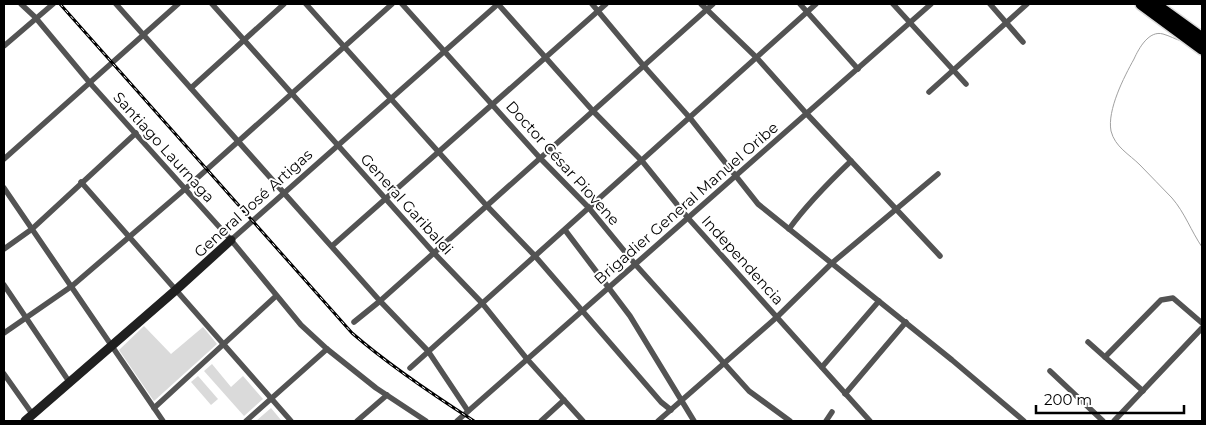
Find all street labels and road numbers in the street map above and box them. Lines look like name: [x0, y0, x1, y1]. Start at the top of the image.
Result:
street label: Santiago Laurnaga: [109, 88, 219, 206]
street label: Doctor César Piovene: [502, 97, 624, 229]
street label: Brigadier General Manuel Oribe: [590, 118, 782, 288]
street label: General José Artigas: [190, 145, 316, 261]
street label: General Garibaldi: [357, 149, 457, 259]
street label: Independencia: [698, 211, 788, 309]

